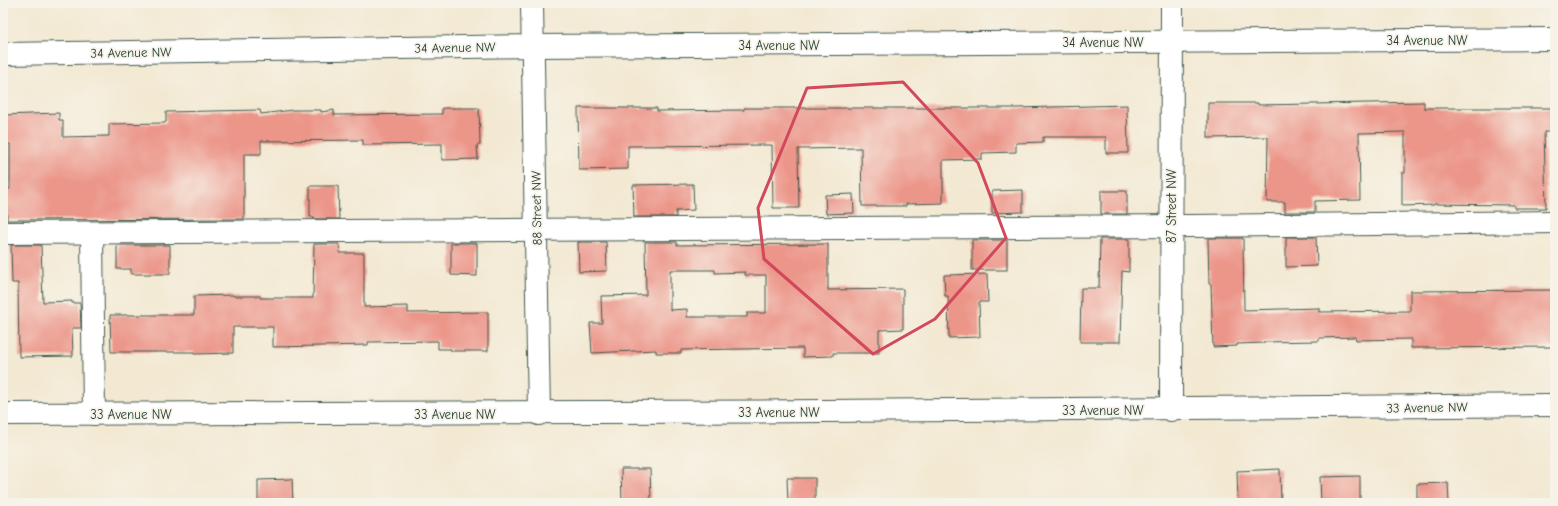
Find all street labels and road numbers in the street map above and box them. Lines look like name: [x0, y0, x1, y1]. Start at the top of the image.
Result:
street label: 34 Avenue NW: [1387, 33, 1468, 48]
street label: 34 Avenue NW: [1063, 35, 1144, 50]
street label: 34 Avenue NW: [739, 38, 820, 53]
street label: 34 Avenue NW: [414, 39, 496, 56]
street label: 34 Avenue NW: [90, 44, 172, 61]
street label: 87 Street NW: [1164, 168, 1179, 243]
street label: 88 Street NW: [528, 170, 545, 245]
street label: 33 Avenue NW: [1386, 399, 1468, 416]
street label: 33 Avenue NW: [1062, 403, 1144, 418]
street label: 33 Avenue NW: [738, 405, 820, 420]
street label: 33 Avenue NW: [90, 407, 172, 422]
street label: 33 Avenue NW: [414, 407, 496, 422]

